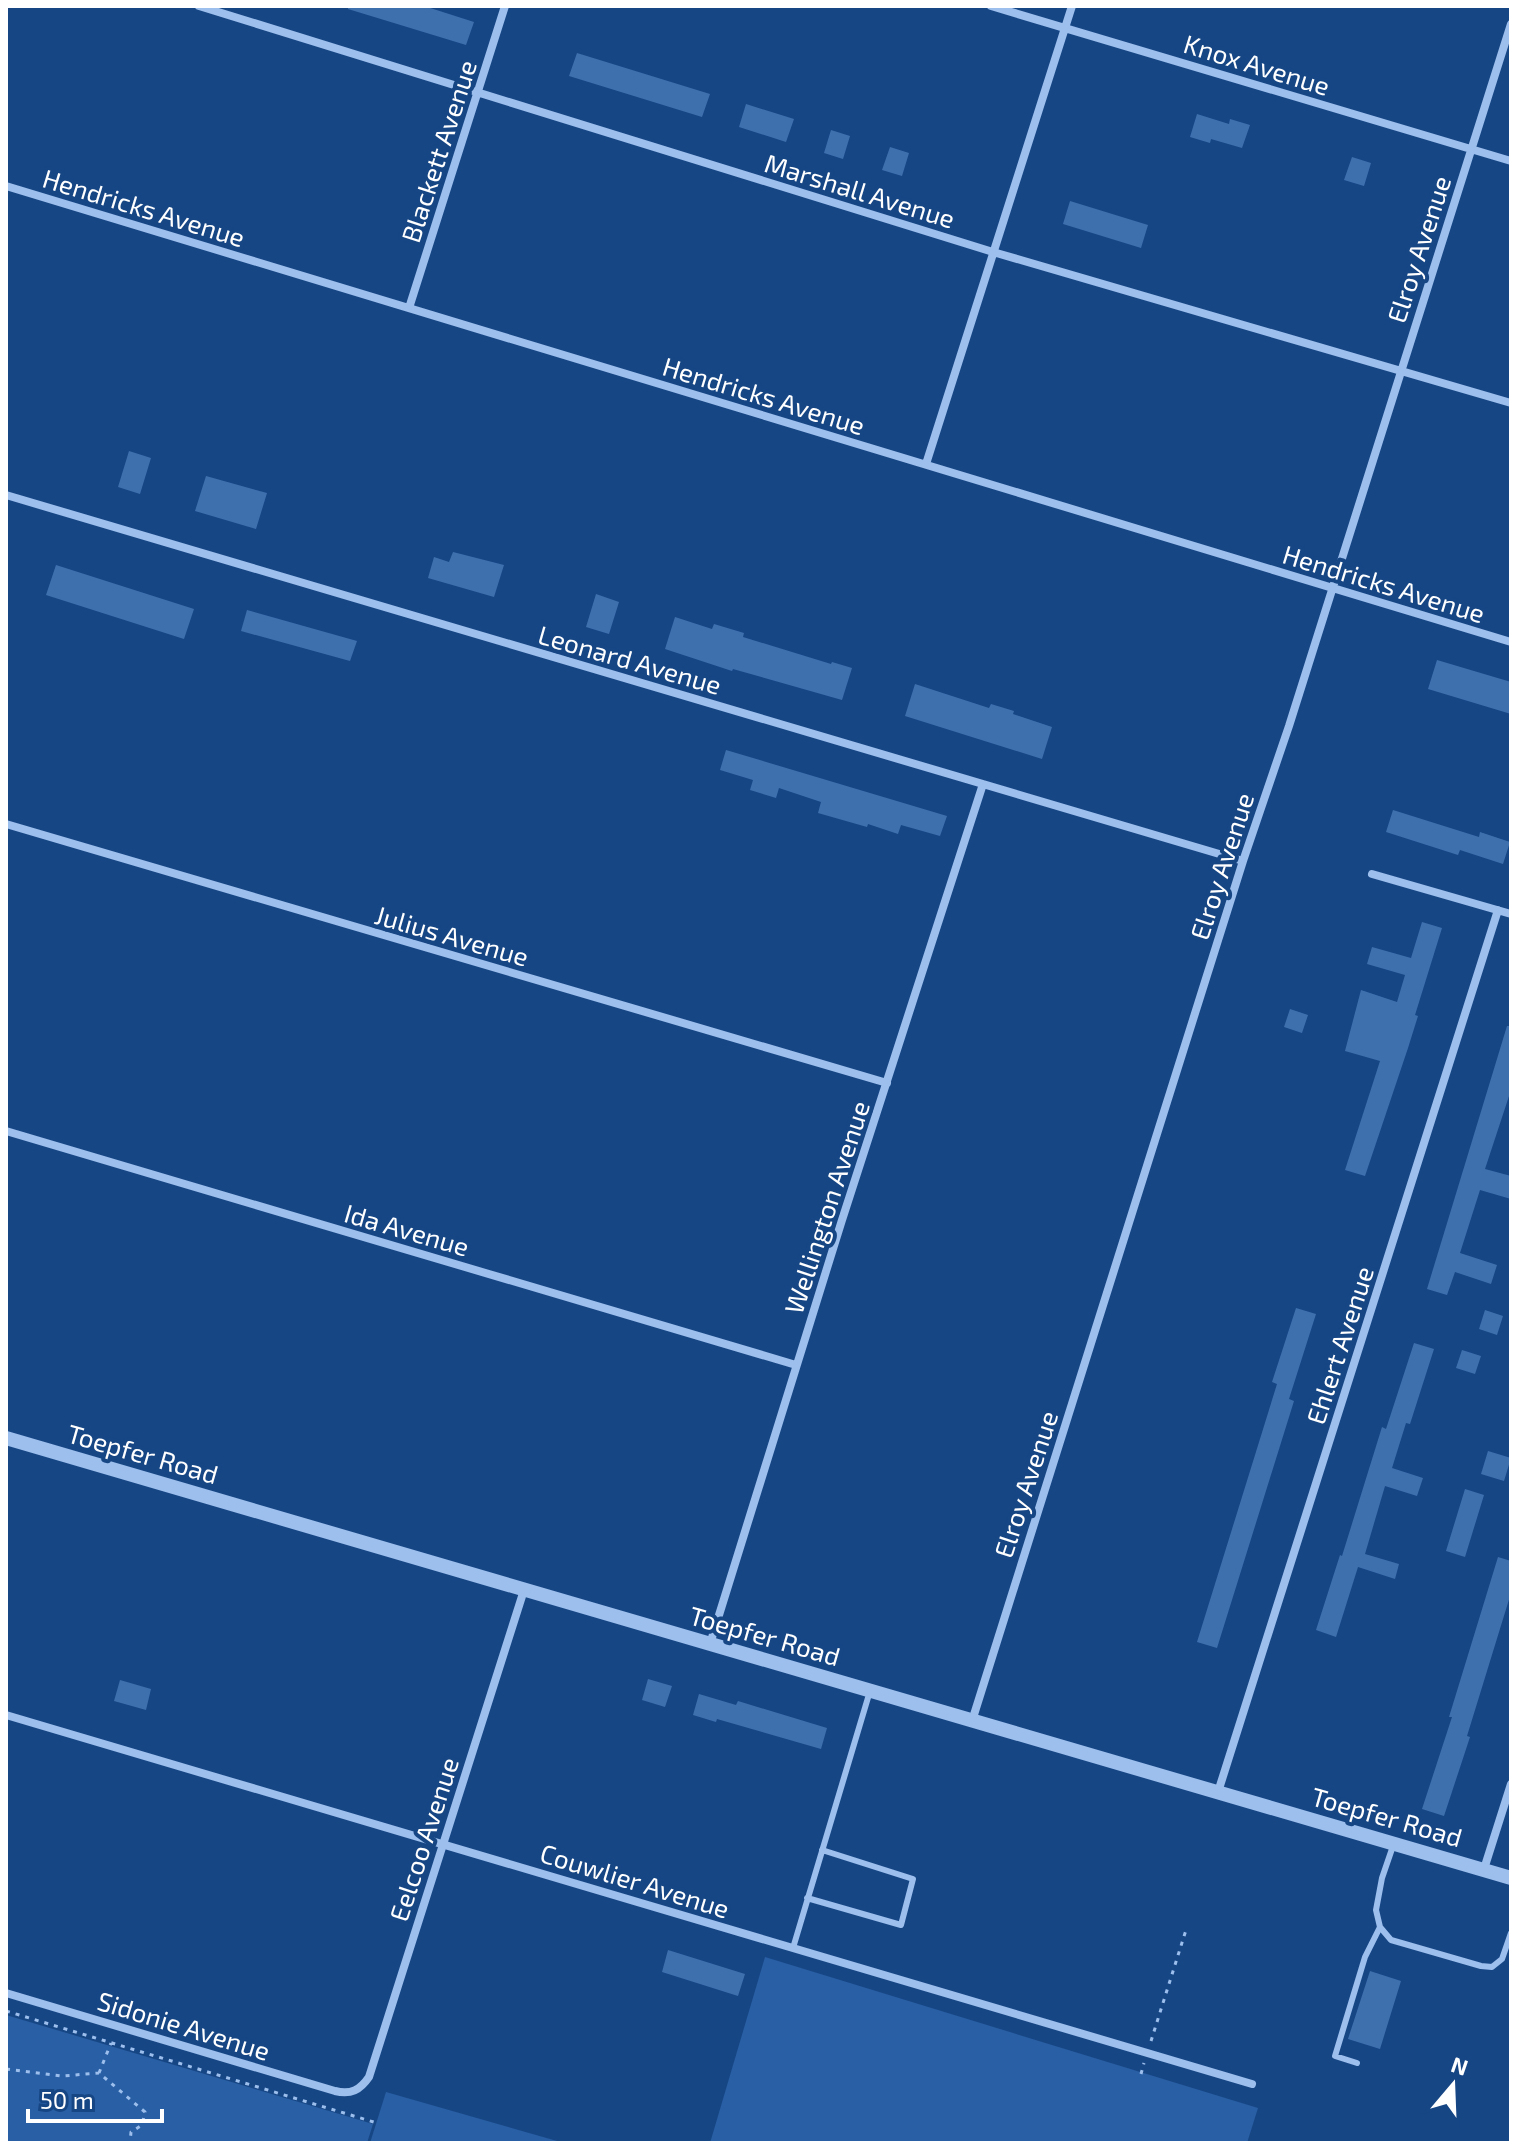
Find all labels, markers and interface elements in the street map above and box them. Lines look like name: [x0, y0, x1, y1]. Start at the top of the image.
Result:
street label: Knox Avenue: [1180, 27, 1334, 101]
street label: Blackett Avenue: [394, 56, 482, 246]
street label: Marshall Avenue: [761, 146, 959, 234]
street label: Hendricks Avenue: [39, 162, 249, 252]
street label: Elroy Avenue: [1380, 172, 1456, 326]
street label: Hendricks Avenue: [659, 350, 869, 440]
street label: Hendricks Avenue: [1279, 538, 1489, 628]
street label: Leonard Avenue: [535, 618, 725, 700]
street label: Elroy Avenue: [1183, 789, 1259, 943]
street label: Julius Avenue: [372, 898, 532, 972]
street label: Wellington Avenue: [777, 1097, 875, 1317]
street label: Ida Avenue: [341, 1196, 473, 1262]
street label: Ehlert Avenue: [1299, 1262, 1379, 1428]
street label: Elroy Avenue: [987, 1407, 1063, 1561]
street label: Toepfer Road: [64, 1417, 222, 1489]
street label: Toepfer Road: [686, 1599, 844, 1671]
street label: Eelcoo Avenue: [382, 1753, 464, 1925]
street label: Toepfer Road: [1308, 1780, 1466, 1852]
street label: Couwlier Avenue: [537, 1837, 733, 1923]
street label: Sidonie Avenue: [94, 1984, 274, 2066]
north arrow: [1413, 2045, 1493, 2125]
text: N: [1448, 2050, 1472, 2080]
scale bar: [28, 2073, 162, 2123]
text: 50 m: [40, 2085, 94, 2114]

